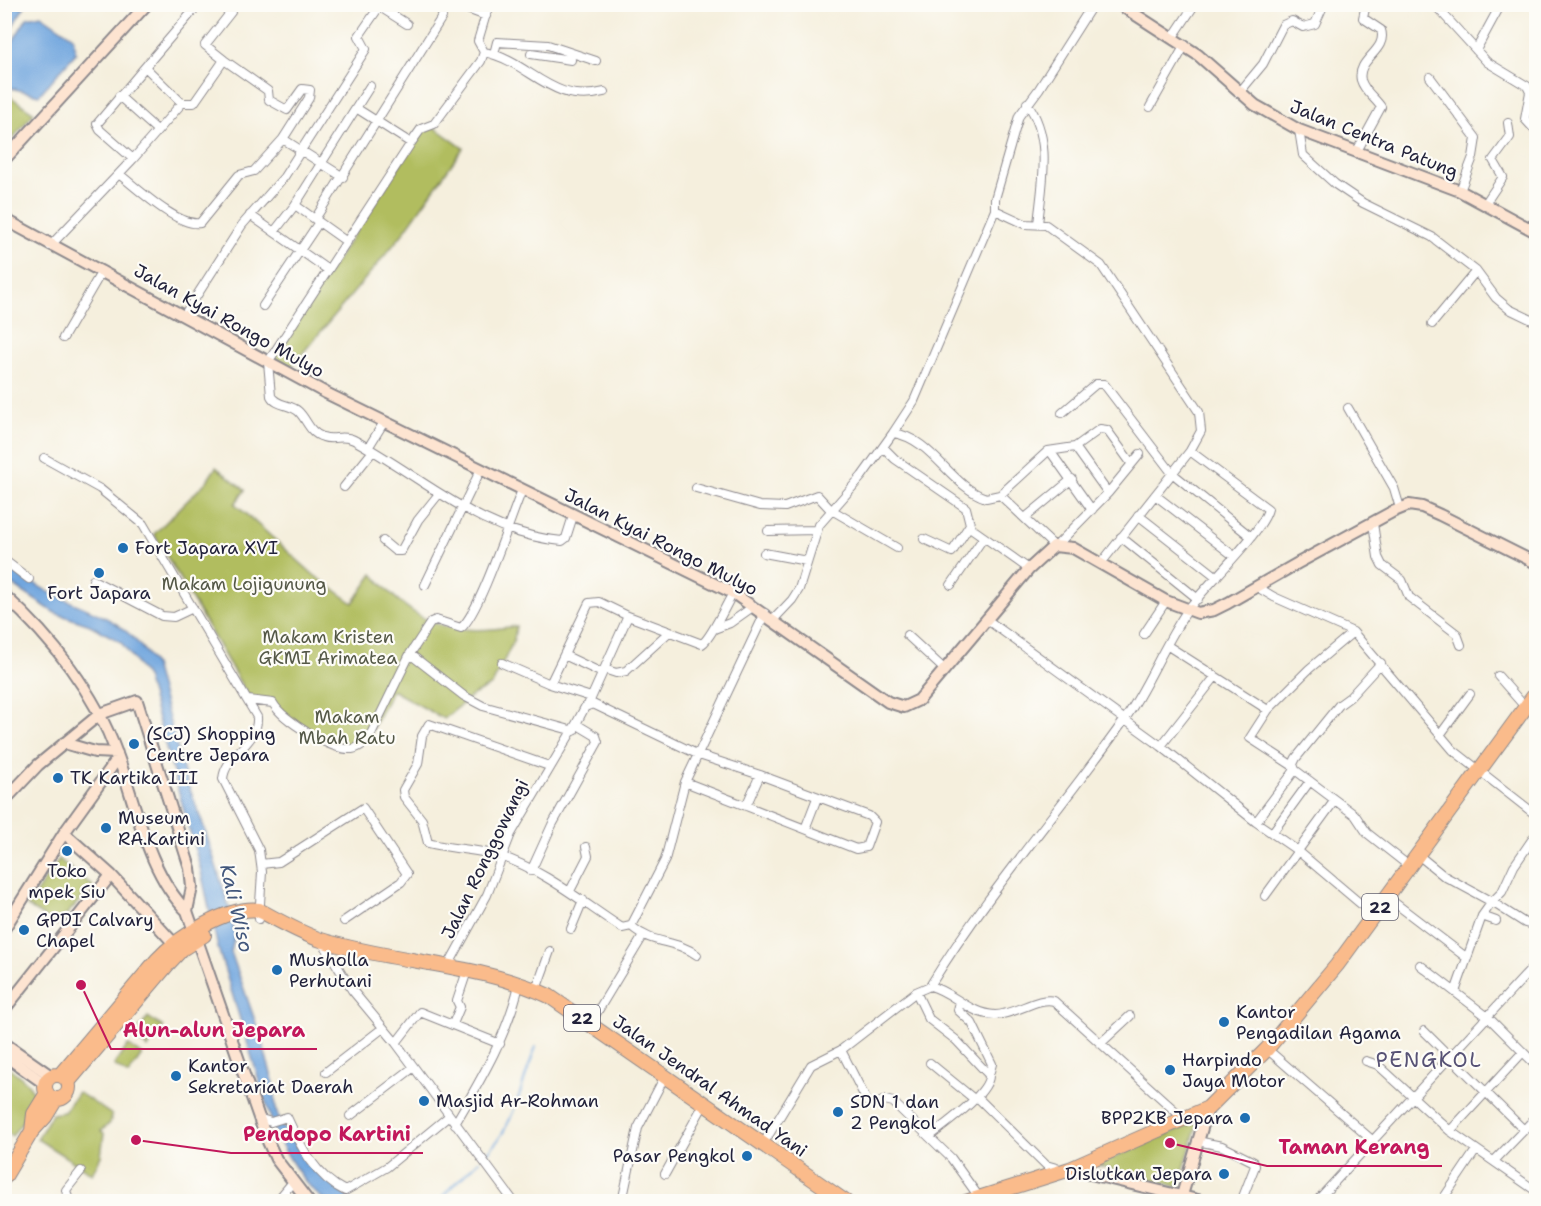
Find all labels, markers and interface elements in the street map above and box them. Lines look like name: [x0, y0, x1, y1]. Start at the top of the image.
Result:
street label: Jalan Centra Patung: [1286, 94, 1462, 184]
street label: Jalan Kyai Rongo Mulyo: [130, 259, 328, 383]
street label: Jalan Kyai Rongo Mulyo: [560, 483, 762, 601]
place label: Fort Japara XVI: [135, 536, 278, 560]
marker: Fort Japara XVI: [116, 541, 130, 555]
marker: Fort Japara: [92, 566, 106, 580]
park label: Makam Lojigunung: [161, 572, 327, 596]
place label: Fort Japara: [47, 581, 151, 605]
park label: Makam Kristen GKMI Arimatea: [258, 625, 398, 670]
park label: Makam Mbah Ratu: [298, 705, 396, 750]
place label: (SCJ) Shopping Centre Jepara: [146, 722, 276, 767]
marker: (SCJ) Shopping Centre Jepara: [127, 737, 141, 751]
place label: TK Kartika III: [70, 766, 198, 790]
marker: TK Kartika III: [51, 771, 65, 785]
street label: Jalan Ronggowangi: [436, 775, 534, 943]
place label: Museum RA.Kartini: [118, 806, 205, 851]
marker: Museum RA.Kartini: [99, 821, 113, 835]
marker: Toko mpek Siu: [60, 844, 74, 858]
place label: Toko mpek Siu: [28, 859, 106, 904]
water label: Kali Wiso: [214, 861, 260, 955]
road number: 22: [1362, 894, 1398, 920]
place label: GPDI Calvary Chapel: [36, 908, 153, 953]
marker: GPDI Calvary Chapel: [17, 923, 31, 937]
place label: Musholla Perhutani: [289, 948, 372, 993]
marker: Musholla Perhutani: [270, 963, 284, 977]
place label: Kantor Pengadilan Agama: [1236, 1000, 1401, 1045]
road number: 22: [564, 1005, 600, 1031]
street label: Jalan Jendral Ahmad Yani: [608, 1009, 812, 1163]
callout: Alun-alun Jepara: [111, 1011, 317, 1049]
marker: Kantor Pengadilan Agama: [1217, 1015, 1231, 1029]
text: Alun-alun Jepara: [123, 1017, 305, 1043]
district label: PENGKOL: [1376, 1046, 1482, 1074]
place label: Harpindo Jaya Motor: [1182, 1048, 1286, 1093]
place label: Kantor Sekretariat Daerah: [188, 1054, 354, 1099]
marker: Harpindo Jaya Motor: [1163, 1063, 1177, 1077]
marker: Kantor Sekretariat Daerah: [169, 1069, 183, 1083]
place label: Masjid Ar-Rohman: [436, 1089, 599, 1113]
place label: SDN 1 dan 2 Pengkol: [850, 1090, 939, 1135]
marker: Masjid Ar-Rohman: [417, 1094, 431, 1108]
marker: SDN 1 dan 2 Pengkol: [831, 1105, 845, 1119]
place label: BPP2KB Jepara: [1101, 1106, 1233, 1130]
marker: BPP2KB Jepara: [1238, 1111, 1252, 1125]
callout: Pendopo Kartini: [231, 1115, 423, 1153]
text: Pendopo Kartini: [243, 1121, 411, 1147]
callout: Taman Kerang: [1267, 1128, 1442, 1166]
text: Taman Kerang: [1279, 1134, 1429, 1160]
place label: Pasar Pengkol: [613, 1144, 736, 1168]
marker: Pasar Pengkol: [740, 1149, 754, 1163]
place label: Dislutkan Jepara: [1065, 1162, 1212, 1186]
marker: Dislutkan Jepara: [1217, 1167, 1231, 1181]

